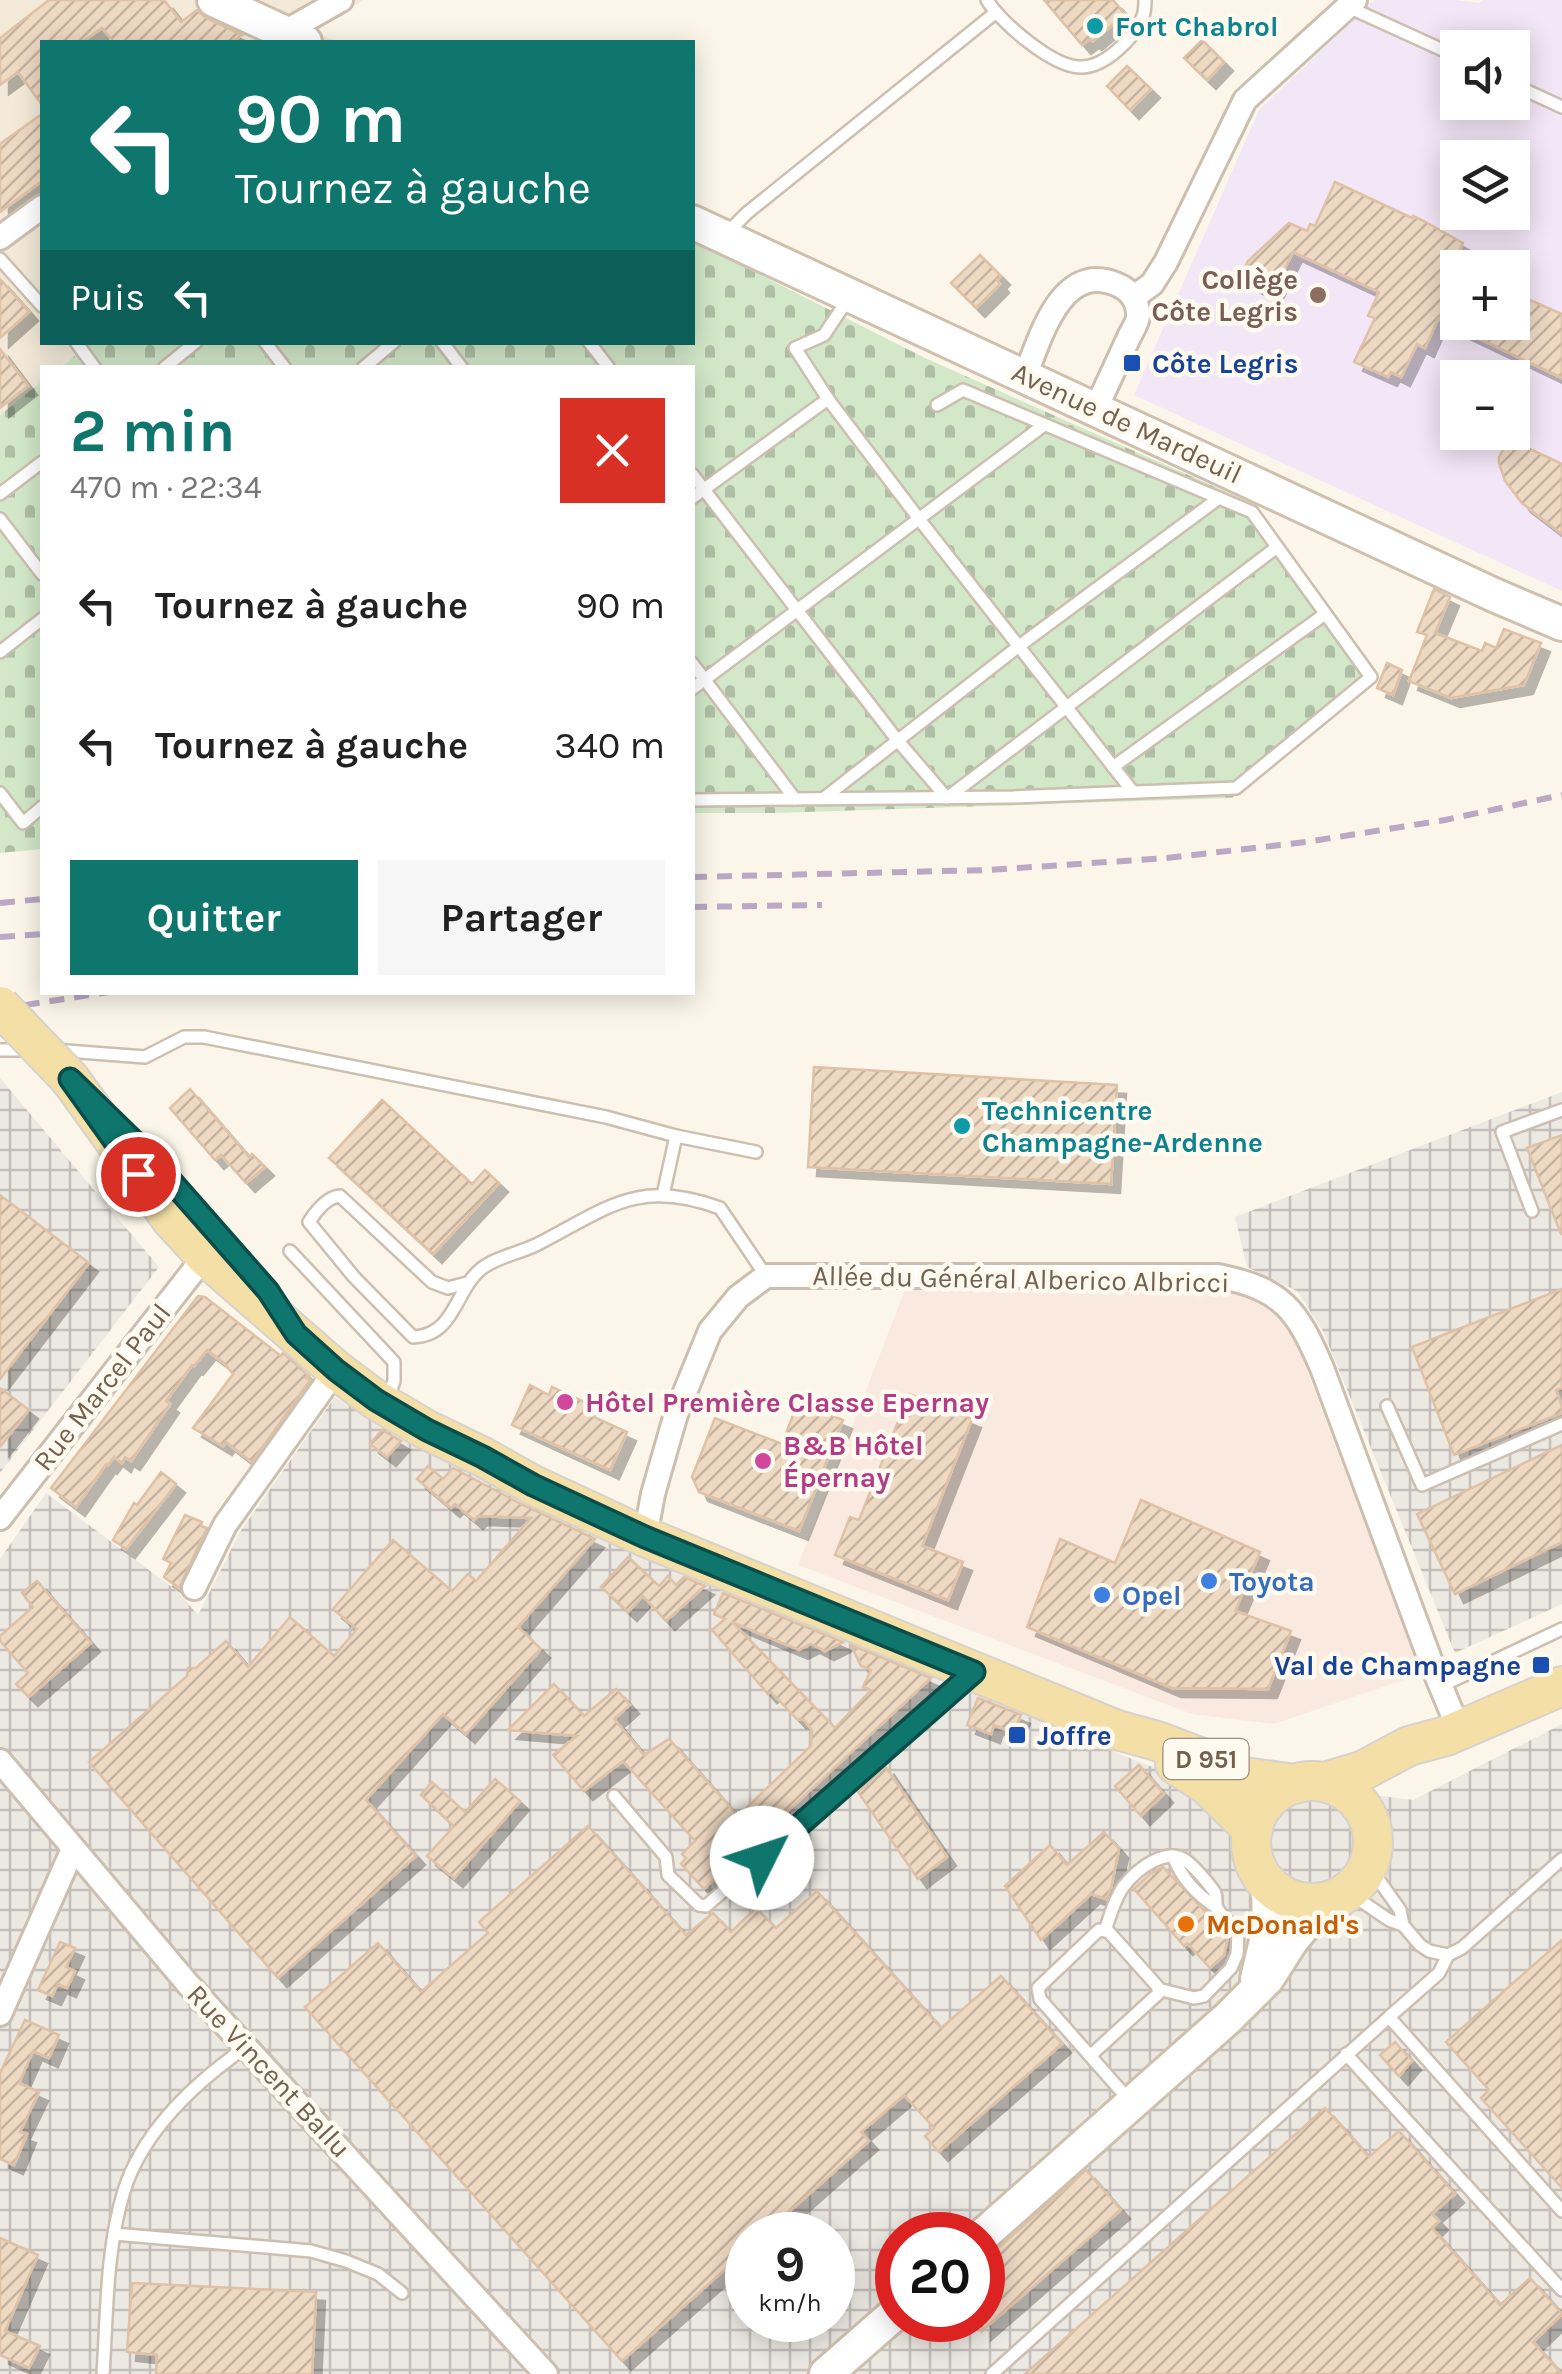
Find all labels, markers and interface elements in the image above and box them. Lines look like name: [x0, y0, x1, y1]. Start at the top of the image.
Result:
place label: Fort Chabrol: [1115, 10, 1279, 43]
marker: Fort Chabrol: [1084, 15, 1106, 37]
map controls: [1440, 30, 1530, 450]
button: sound: [1440, 30, 1530, 120]
text: 90 m: [235, 78, 406, 160]
icon: left: [70, 80, 200, 210]
button: layers: [1440, 140, 1530, 230]
text: Tournez à gauche: [235, 162, 591, 214]
button: +: [1440, 250, 1530, 340]
place label: Collège Côte Legris: [1152, 263, 1298, 328]
icon: left: [165, 270, 220, 325]
text: Puis: [70, 275, 145, 320]
marker: Collège Côte Legris: [1307, 284, 1329, 306]
place label: Côte Legris: [1152, 347, 1298, 380]
marker: Côte Legris: [1121, 352, 1143, 374]
street label: Avenue de Mardeuil: [1007, 355, 1247, 491]
button: −: [1440, 360, 1530, 450]
text: 2 min: [70, 396, 235, 466]
button: close: [560, 398, 665, 503]
text: 470 m · 22:34: [70, 469, 262, 506]
icon: left: [70, 578, 125, 633]
text: Tournez à gauche: [155, 583, 468, 628]
text: 90 m: [576, 583, 665, 628]
icon: left: [70, 718, 125, 773]
text: Tournez à gauche: [155, 723, 468, 768]
text: 340 m: [554, 723, 665, 768]
button: Quitter: [70, 860, 358, 975]
button: Partager: [378, 860, 665, 975]
place label: Technicentre Champagne-Ardenne: [982, 1094, 1263, 1159]
marker: Technicentre Champagne-Ardenne: [951, 1115, 973, 1137]
pin: [96, 1132, 181, 1217]
icon: arrive: [111, 1147, 166, 1202]
street label: Allée du Général Alberico Albricci: [812, 1259, 1230, 1299]
street label: Rue Marcel Paul: [26, 1297, 178, 1477]
place label: Hôtel Première Classe Epernay: [585, 1386, 989, 1419]
marker: Hôtel Première Classe Epernay: [554, 1391, 576, 1413]
place label: B&B Hôtel Épernay: [783, 1429, 923, 1494]
marker: B&B Hôtel Épernay: [752, 1450, 774, 1472]
place label: Toyota: [1229, 1565, 1315, 1598]
marker: Toyota: [1198, 1570, 1220, 1592]
place label: Opel: [1122, 1579, 1182, 1612]
marker: Opel: [1091, 1584, 1113, 1606]
place label: Val de Champagne: [1274, 1649, 1521, 1682]
marker: Val de Champagne: [1530, 1654, 1552, 1676]
place label: Joffre: [1037, 1719, 1112, 1752]
marker: Joffre: [1006, 1724, 1028, 1746]
road number: D 951: [1164, 1739, 1248, 1779]
position arrow: [710, 1806, 814, 1910]
place label: McDonald's: [1206, 1908, 1360, 1941]
marker: McDonald's: [1175, 1913, 1197, 1935]
street label: Rue Vincent Ballu: [180, 1978, 358, 2164]
speed limit sign: 20: [875, 2212, 1005, 2342]
text: 9: [775, 2235, 805, 2294]
text: km/h: [758, 2288, 822, 2317]

